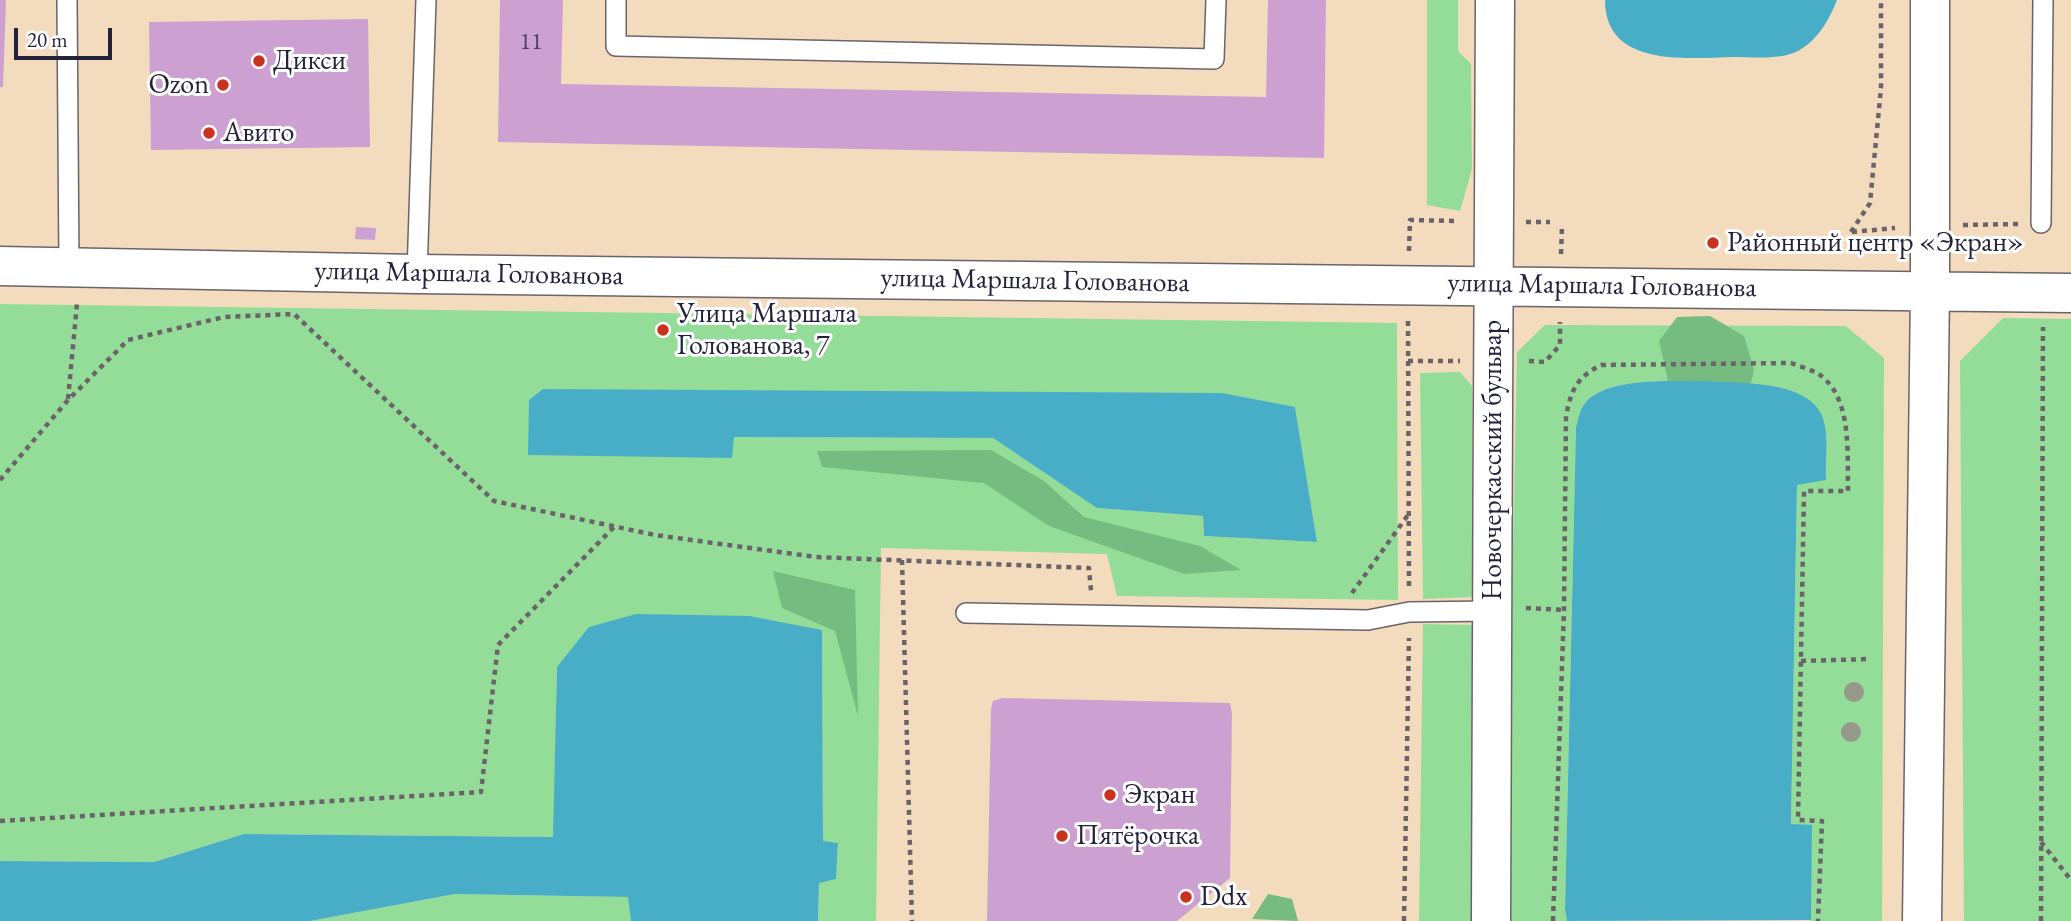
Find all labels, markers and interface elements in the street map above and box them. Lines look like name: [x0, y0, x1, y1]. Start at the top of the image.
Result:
scale bar: [18, 14, 116, 58]
text: 20 m: [27, 26, 68, 53]
house number: 11: [519, 28, 543, 56]
place label: Дикси: [273, 44, 346, 78]
marker: Дикси: [251, 53, 267, 69]
place label: Ozon: [148, 68, 209, 102]
marker: Ozon: [215, 77, 231, 93]
place label: Авито: [223, 116, 294, 150]
marker: Авито: [201, 125, 217, 141]
place label: Районный центр «Экран»: [1727, 226, 2024, 260]
marker: Районный центр «Экран»: [1705, 235, 1721, 251]
street label: улица Маршала Голованова: [314, 255, 624, 293]
street label: улица Маршала Голованова: [880, 262, 1190, 300]
street label: улица Маршала Голованова: [1447, 267, 1757, 305]
place label: Улица Маршала Голованова, 7: [677, 297, 857, 363]
street label: Новочеркасский бульвар: [1476, 320, 1510, 600]
marker: Улица Маршала Голованова, 7: [655, 322, 671, 338]
place label: Экран: [1124, 778, 1195, 812]
marker: Экран: [1102, 787, 1118, 803]
place label: Пятёрочка: [1076, 819, 1199, 853]
marker: Пятёрочка: [1054, 828, 1070, 844]
place label: Ddx: [1200, 880, 1247, 914]
marker: Ddx: [1178, 889, 1194, 905]

